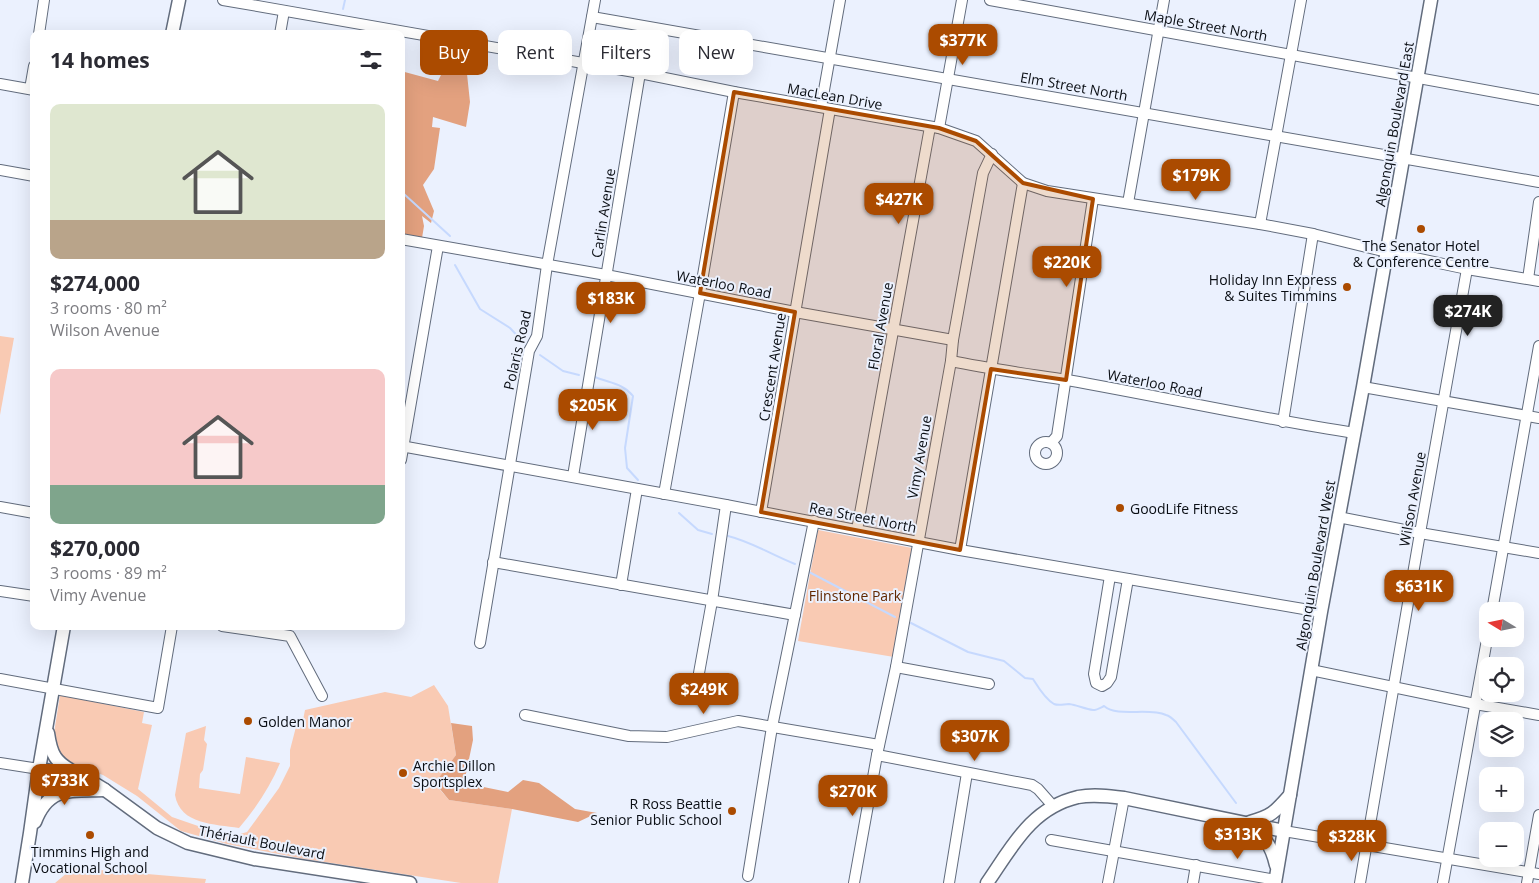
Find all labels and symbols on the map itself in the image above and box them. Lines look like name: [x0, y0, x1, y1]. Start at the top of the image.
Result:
street label: Maple Street North: [1143, 5, 1269, 45]
pin: $377K: [928, 23, 998, 66]
street label: Algonquin Boulevard East: [1370, 40, 1418, 208]
street label: Elm Street North: [1019, 67, 1129, 105]
street label: MacLean Drive: [786, 78, 884, 114]
pin: $179K: [1161, 158, 1231, 201]
street label: Carlin Avenue: [587, 167, 619, 259]
pin: $427K: [864, 182, 934, 225]
marker: The Senator Hotel & Conference Centre: [1415, 223, 1427, 235]
place label: The Senator Hotel & Conference Centre: [1353, 236, 1489, 271]
pin: $220K: [1032, 246, 1102, 288]
street label: Waterloo Road: [675, 265, 773, 303]
place label: Holiday Inn Express & Suites Timmins: [1209, 270, 1337, 305]
street label: Floral Avenue: [863, 281, 897, 371]
marker: Holiday Inn Express & Suites Timmins: [1341, 281, 1353, 293]
pin: $183K: [576, 282, 646, 324]
pin: $274K: [1433, 294, 1503, 337]
street label: Polaris Road: [499, 308, 535, 392]
street label: Crescent Avenue: [754, 311, 790, 423]
street label: Waterloo Road: [1106, 364, 1204, 402]
pin: $205K: [558, 388, 628, 431]
street label: Vimy Avenue: [902, 414, 936, 500]
street label: Wilson Avenue: [1394, 450, 1430, 548]
street label: Algonquin Boulevard West: [1291, 478, 1339, 652]
street label: Rea Street North: [808, 497, 918, 537]
place label: GoodLife Fitness: [1130, 499, 1239, 518]
marker: GoodLife Fitness: [1114, 502, 1126, 514]
pin: $631K: [1384, 570, 1454, 612]
park label: Flinstone Park: [809, 586, 902, 605]
north arrow: [1479, 602, 1524, 648]
pin: $249K: [669, 672, 739, 715]
place label: Golden Manor: [258, 712, 352, 731]
marker: Golden Manor: [242, 715, 254, 727]
pin: $307K: [940, 720, 1010, 762]
place label: Archie Dillon Sportsplex: [413, 756, 496, 791]
pin: $733K: [30, 764, 100, 806]
marker: Archie Dillon Sportsplex: [397, 767, 409, 779]
pin: $270K: [818, 774, 888, 817]
place label: R Ross Beattie Senior Public School: [590, 794, 722, 829]
marker: R Ross Beattie Senior Public School: [726, 805, 738, 817]
pin: $313K: [1203, 818, 1273, 860]
street label: Thériault Boulevard: [197, 820, 327, 864]
pin: $328K: [1317, 820, 1387, 862]
marker: Timmins High and Vocational School: [84, 829, 96, 841]
place label: Timmins High and Vocational School: [31, 842, 149, 877]

